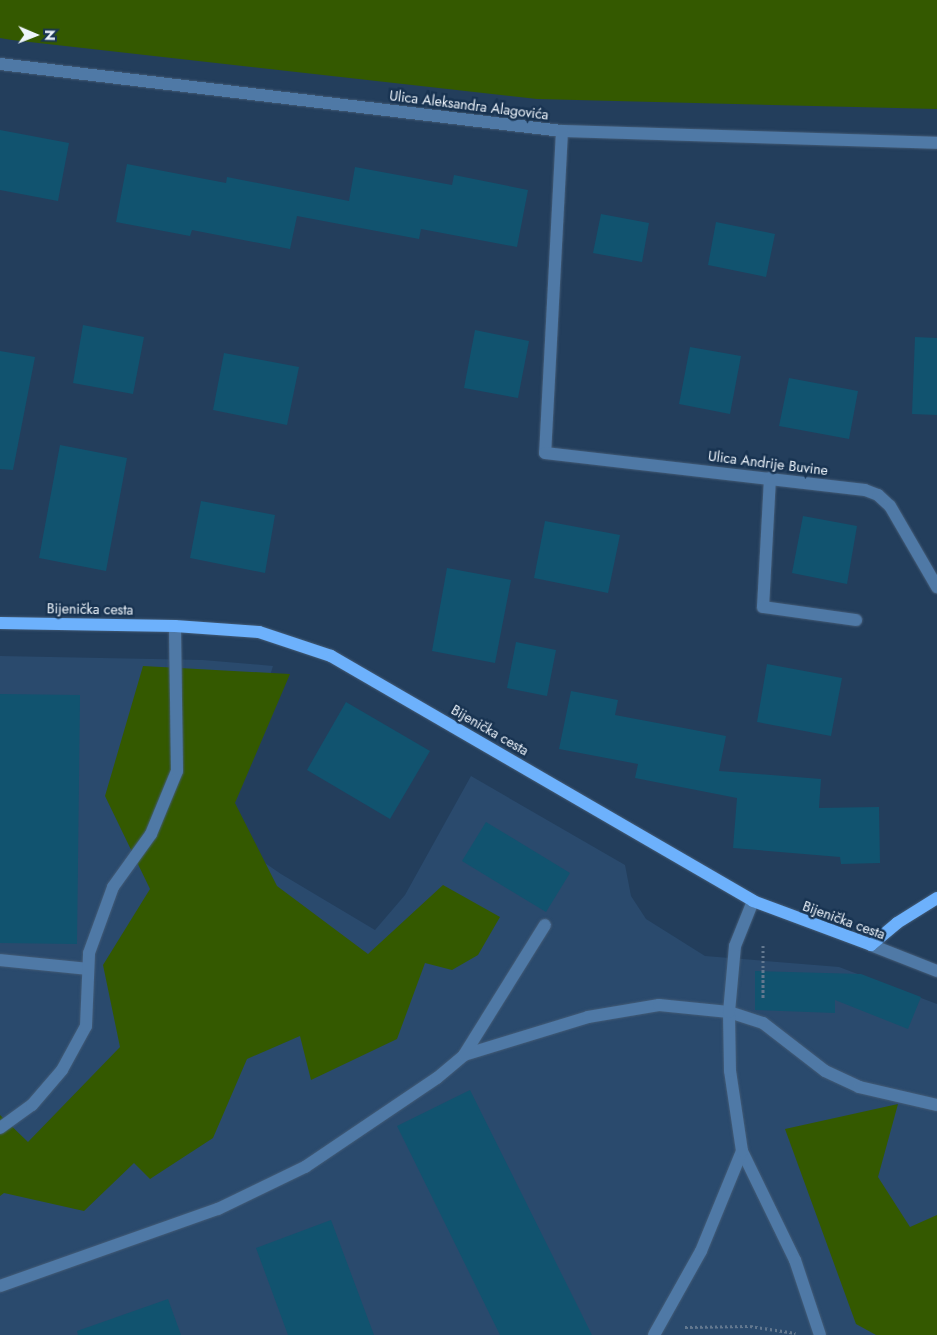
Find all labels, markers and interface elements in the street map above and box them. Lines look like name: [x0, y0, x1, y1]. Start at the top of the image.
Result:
north arrow: [10, 10, 60, 60]
text: N: [40, 30, 60, 41]
street label: Ulica Aleksandra Alagovića: [388, 87, 550, 123]
street label: Ulica Andrije Buvine: [707, 447, 829, 479]
street label: Bijenička cesta: [47, 600, 133, 618]
street label: Bijenička cesta: [448, 701, 532, 759]
street label: Bijenička cesta: [800, 897, 888, 943]

